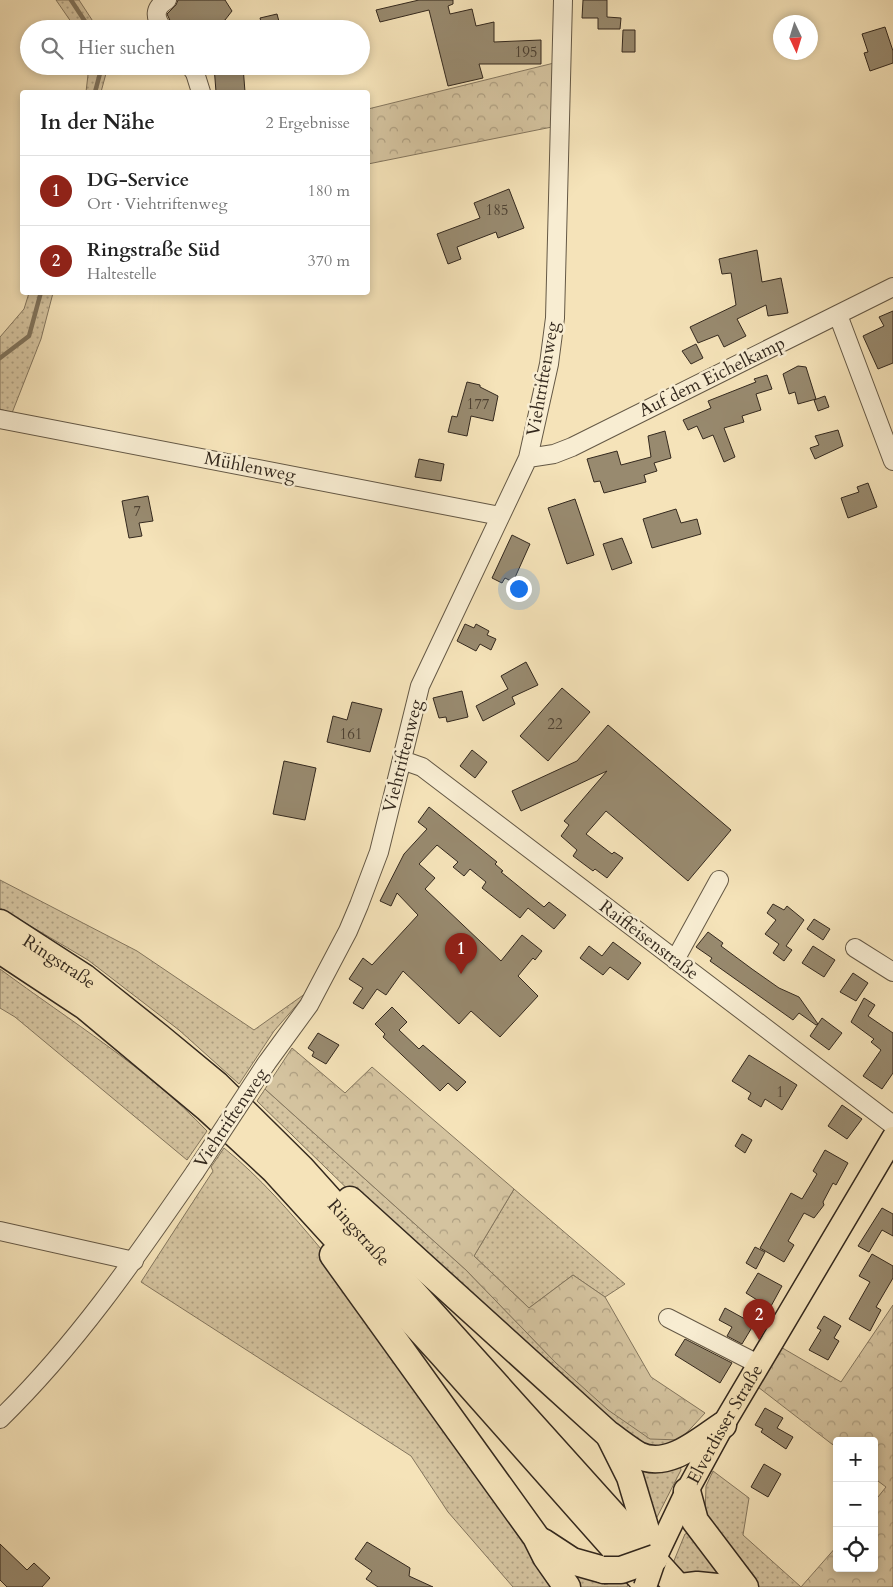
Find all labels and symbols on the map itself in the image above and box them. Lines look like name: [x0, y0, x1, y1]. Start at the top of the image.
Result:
north arrow: [773, 15, 818, 60]
house number: 195: [514, 42, 538, 62]
house number: 185: [485, 200, 509, 220]
street label: Viehtriftenweg: [521, 319, 566, 438]
street label: Auf dem Eichelkamp: [635, 331, 789, 423]
house number: 177: [466, 394, 490, 414]
street label: Mühlenweg: [202, 446, 299, 488]
house number: 7: [133, 501, 141, 521]
your location: [506, 576, 532, 602]
street label: Viehtriftenweg: [377, 696, 429, 815]
house number: 22: [547, 714, 563, 734]
house number: 161: [339, 724, 363, 744]
street label: Raiffeisenstraße: [594, 894, 704, 986]
street label: Ringstraße: [18, 929, 102, 995]
pin: 1: [445, 933, 477, 974]
street label: Viehtriftenweg: [188, 1062, 274, 1173]
house number: 1: [776, 1082, 784, 1102]
street label: Ringstraße: [322, 1193, 396, 1272]
pin: 2: [743, 1299, 775, 1340]
street label: Elverdisser Straße: [681, 1360, 769, 1488]

